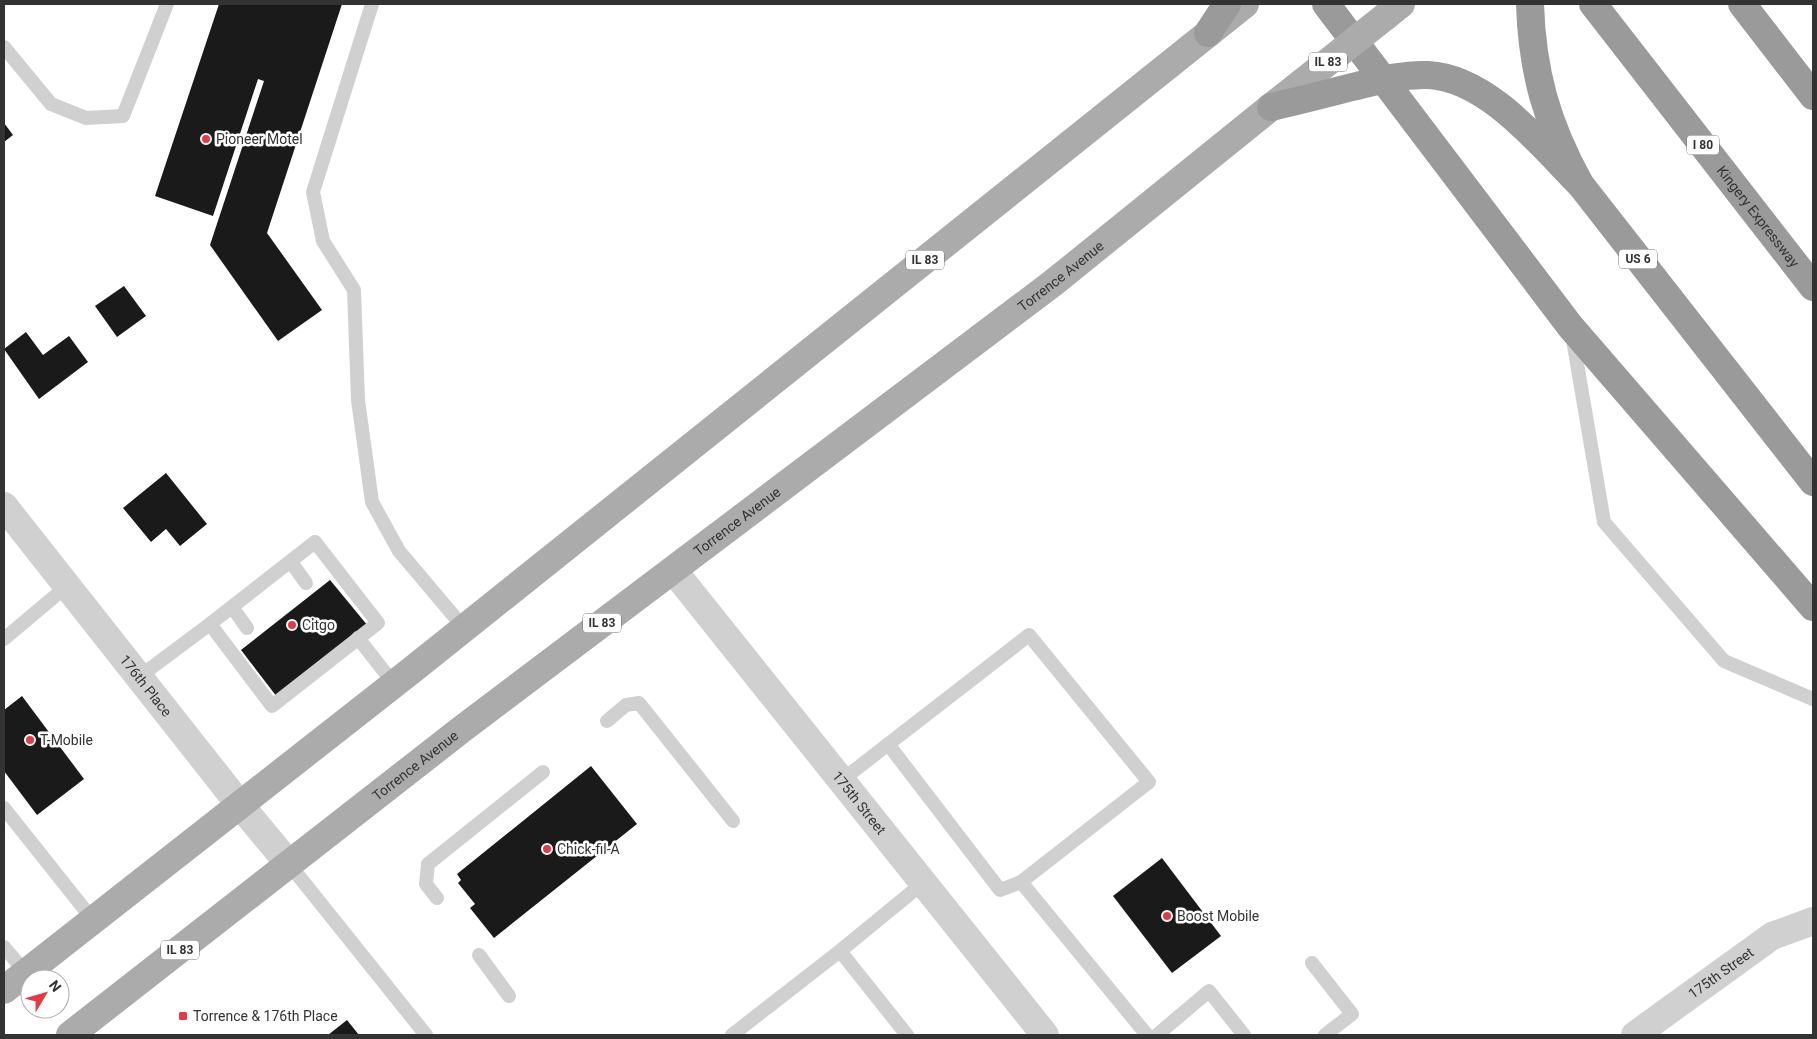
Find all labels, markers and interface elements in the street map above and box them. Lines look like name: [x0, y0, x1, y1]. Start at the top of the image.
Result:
road number: IL 83: [1309, 52, 1347, 72]
place label: Pioneer Motel: [216, 131, 303, 147]
marker: Pioneer Motel: [200, 133, 212, 145]
road number: I 80: [1687, 136, 1719, 154]
street label: Kingery Expressway: [1714, 162, 1803, 271]
street label: Torrence Avenue: [1015, 238, 1107, 315]
road number: IL 83: [906, 250, 944, 270]
road number: US 6: [1619, 250, 1657, 268]
street label: Torrence Avenue: [691, 484, 784, 559]
road number: IL 83: [583, 614, 621, 632]
place label: Citgo: [302, 617, 335, 633]
marker: Citgo: [286, 619, 298, 631]
street label: 176th Place: [117, 652, 175, 720]
street label: Torrence Avenue: [369, 727, 461, 804]
place label: T-Mobile: [40, 732, 93, 748]
marker: T-Mobile: [24, 734, 36, 746]
street label: 175th Street: [829, 768, 890, 838]
place label: Chick-fil-A: [557, 841, 620, 857]
marker: Chick-fil-A: [541, 843, 553, 855]
place label: Boost Mobile: [1177, 908, 1259, 924]
marker: Boost Mobile: [1161, 910, 1173, 922]
road number: IL 83: [161, 940, 199, 960]
street label: 175th Street: [1685, 944, 1757, 1002]
north arrow: [20, 969, 70, 1019]
text: N: [46, 977, 65, 995]
place label: Torrence & 176th Place: [193, 1008, 338, 1024]
marker: Torrence & 176th Place: [177, 1010, 189, 1022]

